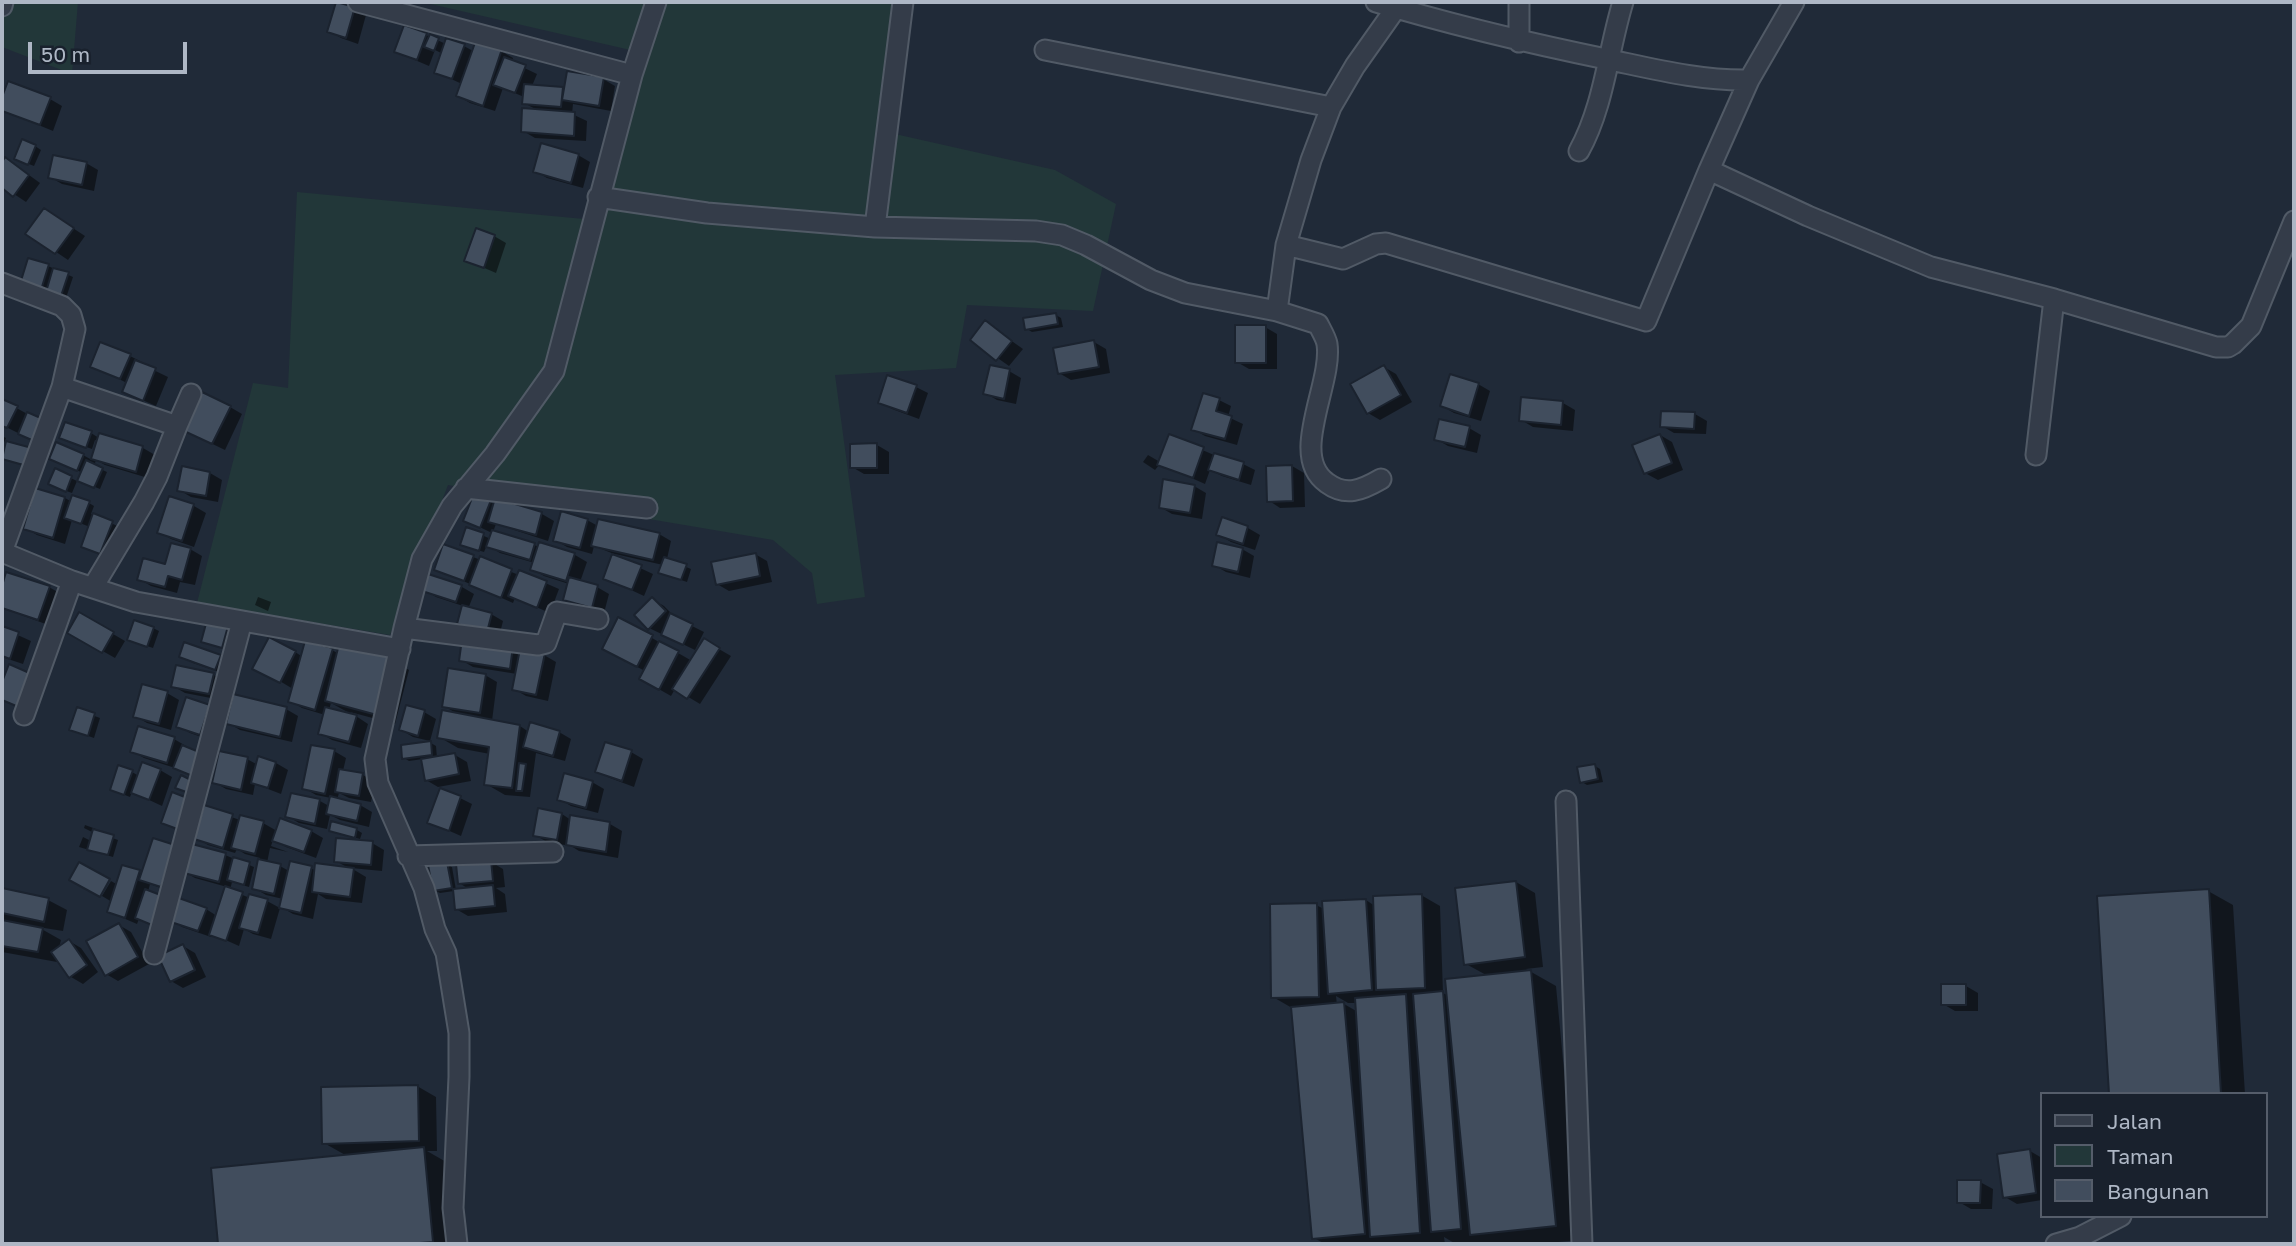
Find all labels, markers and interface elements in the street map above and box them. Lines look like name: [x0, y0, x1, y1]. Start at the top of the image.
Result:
scale bar: [32, 28, 191, 72]
text: 50 m: [41, 41, 90, 67]
legend: [2040, 1092, 2268, 1218]
text: Jalan: [2107, 1108, 2162, 1134]
text: Taman: [2107, 1143, 2173, 1169]
text: Bangunan: [2107, 1178, 2209, 1204]

